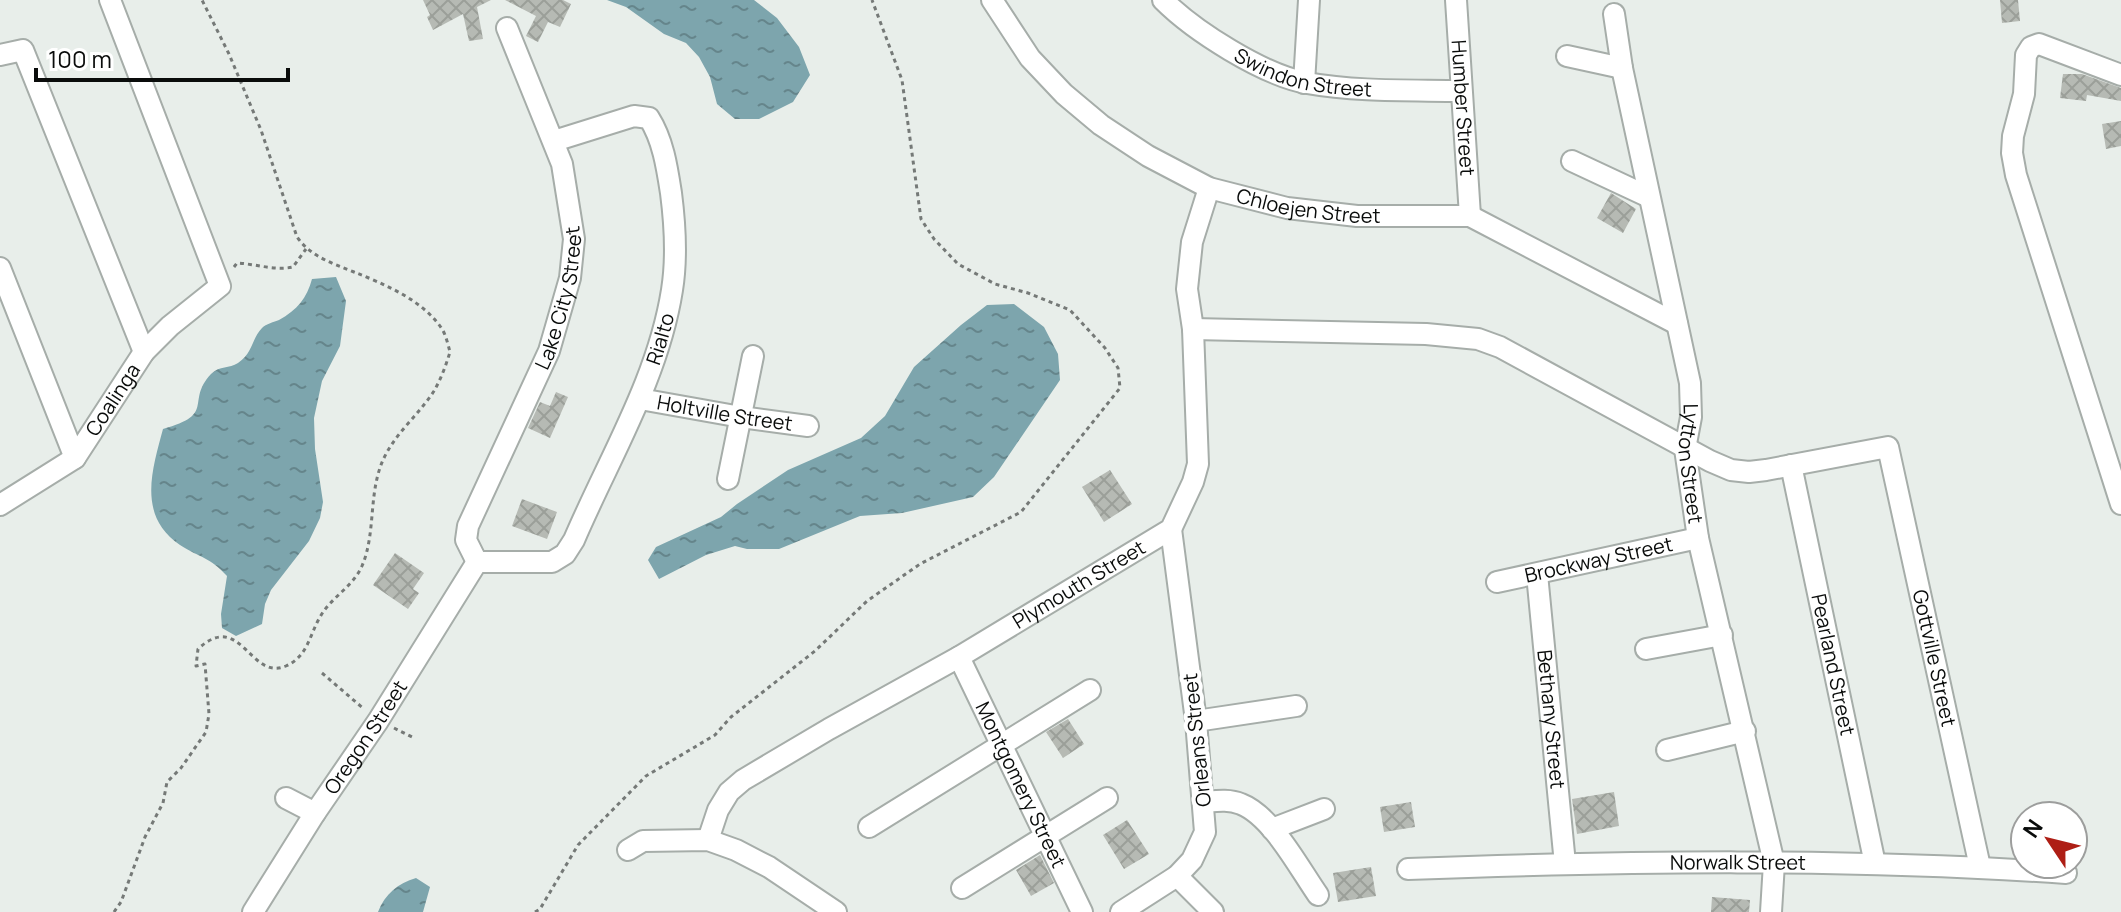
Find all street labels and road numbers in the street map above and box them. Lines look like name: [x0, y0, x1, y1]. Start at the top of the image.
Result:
street label: Humber Street: [1446, 39, 1481, 177]
street label: Swindon Street: [1230, 41, 1373, 103]
street label: Chloejen Street: [1234, 182, 1380, 229]
street label: Lake City Street: [528, 224, 587, 374]
street label: Rialto: [639, 310, 680, 368]
street label: Coalinga: [79, 358, 146, 441]
street label: Holtville Street: [655, 388, 794, 437]
street label: Lytton Street: [1672, 403, 1710, 525]
street label: Brockway Street: [1522, 530, 1675, 589]
street label: Plymouth Street: [1007, 534, 1150, 635]
street label: Gottville Street: [1907, 587, 1963, 729]
street label: Pearland Street: [1805, 591, 1862, 738]
street label: Bethany Street: [1531, 648, 1572, 790]
street label: Orleans Street: [1176, 672, 1217, 808]
street label: Oregon Street: [318, 675, 413, 799]
street label: Montgomery Street: [970, 697, 1073, 872]
street label: Norwalk Street: [1670, 848, 1806, 876]

